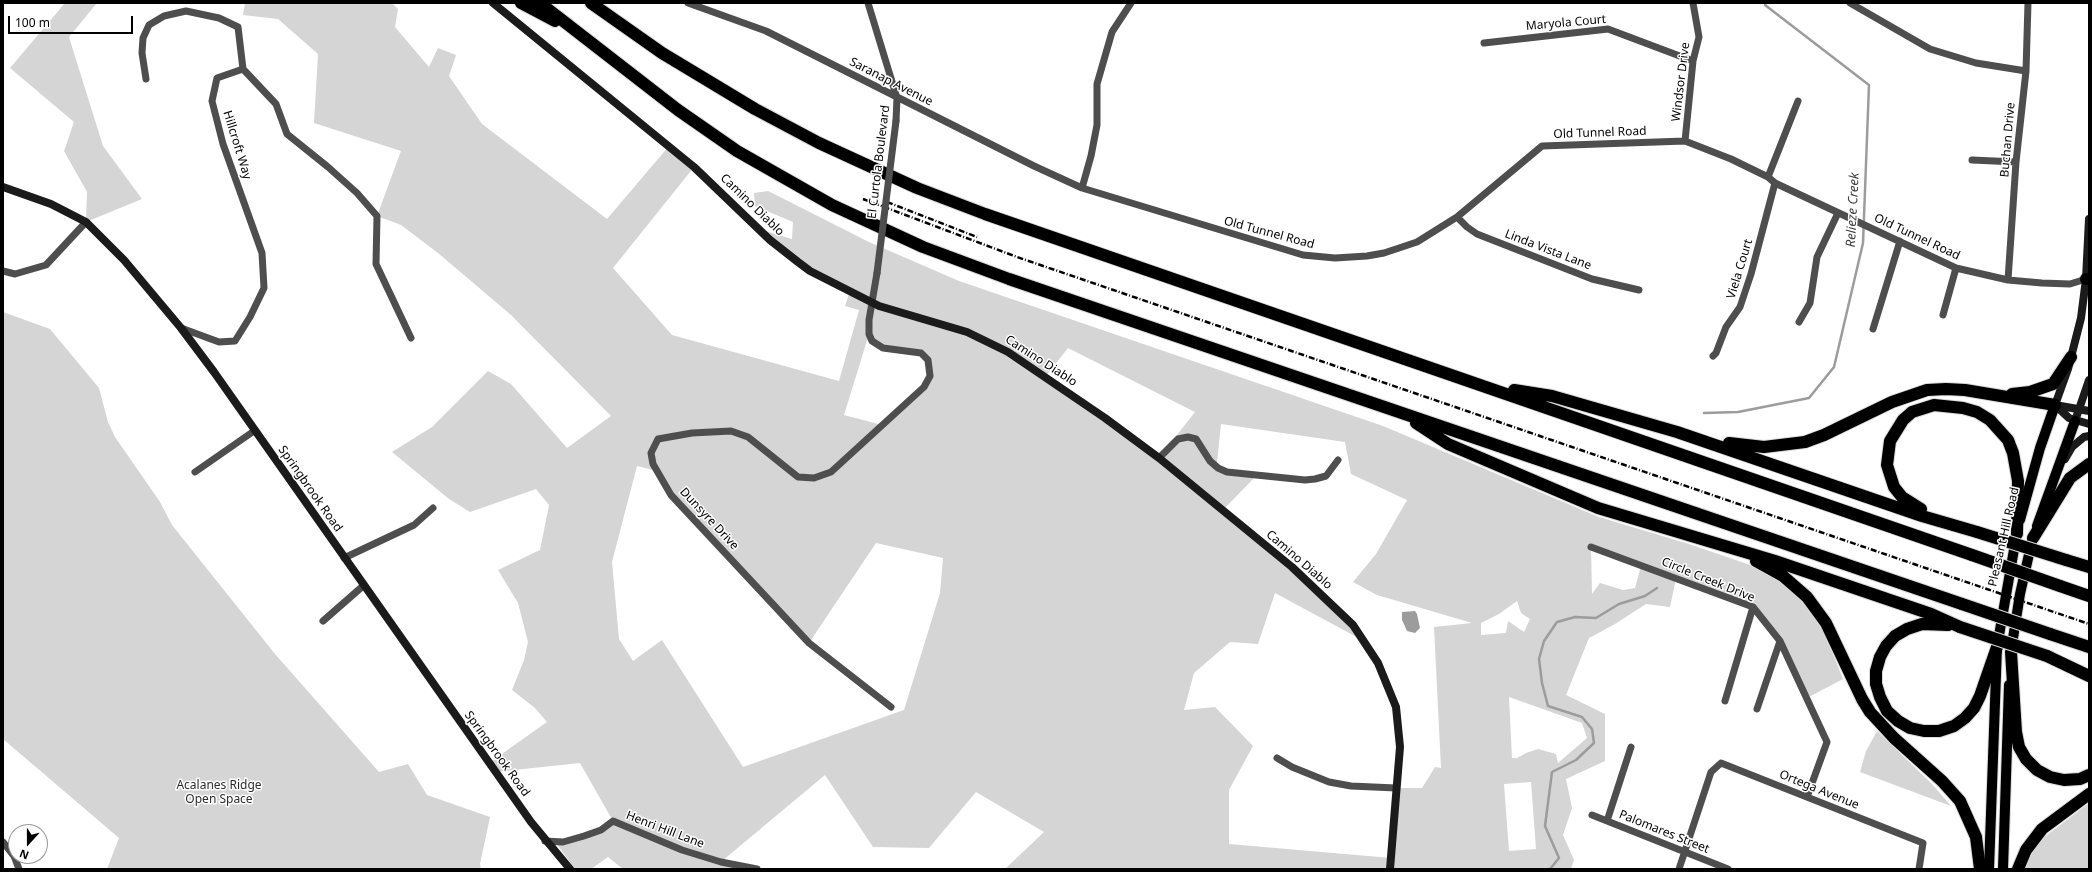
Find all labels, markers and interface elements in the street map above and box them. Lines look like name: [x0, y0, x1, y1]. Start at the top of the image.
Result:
scale bar: [10, 8, 135, 34]
street label: Maryola Court: [1525, 12, 1607, 34]
text: 100 m: [15, 14, 50, 31]
street label: Windsor Drive: [1669, 42, 1693, 122]
street label: Saranap Avenue: [847, 55, 935, 109]
street label: Buchan Drive: [1998, 102, 2018, 178]
street label: El Curtola Boulevard: [865, 104, 893, 220]
street label: Hillcroft Way: [220, 109, 254, 181]
street label: Old Tunnel Road: [1553, 124, 1647, 142]
street label: Camino Diablo: [717, 171, 787, 239]
water label: Relieze Creek: [1843, 172, 1863, 248]
street label: Old Tunnel Road: [1872, 211, 1962, 263]
street label: Old Tunnel Road: [1222, 214, 1316, 252]
street label: Linda Vista Lane: [1503, 227, 1593, 273]
street label: Viela Court: [1724, 237, 1756, 301]
street label: Camino Diablo: [1002, 332, 1080, 390]
street label: Springbrook Road: [275, 443, 345, 535]
street label: Dunsyre Drive: [677, 485, 741, 553]
street label: Pleasant Hill Road: [1986, 486, 2022, 588]
street label: Camino Diablo: [1263, 527, 1335, 593]
street label: Circle Creek Drive: [1659, 555, 1757, 605]
street label: Springbrook Road: [461, 709, 533, 799]
street label: Ortega Avenue: [1777, 767, 1861, 813]
park label: Acalanes Ridge Open Space: [176, 779, 262, 807]
street label: Palomares Street: [1617, 807, 1711, 857]
street label: Henri Hill Lane: [624, 808, 706, 852]
north arrow: [8, 824, 48, 864]
text: N: [17, 846, 31, 863]

